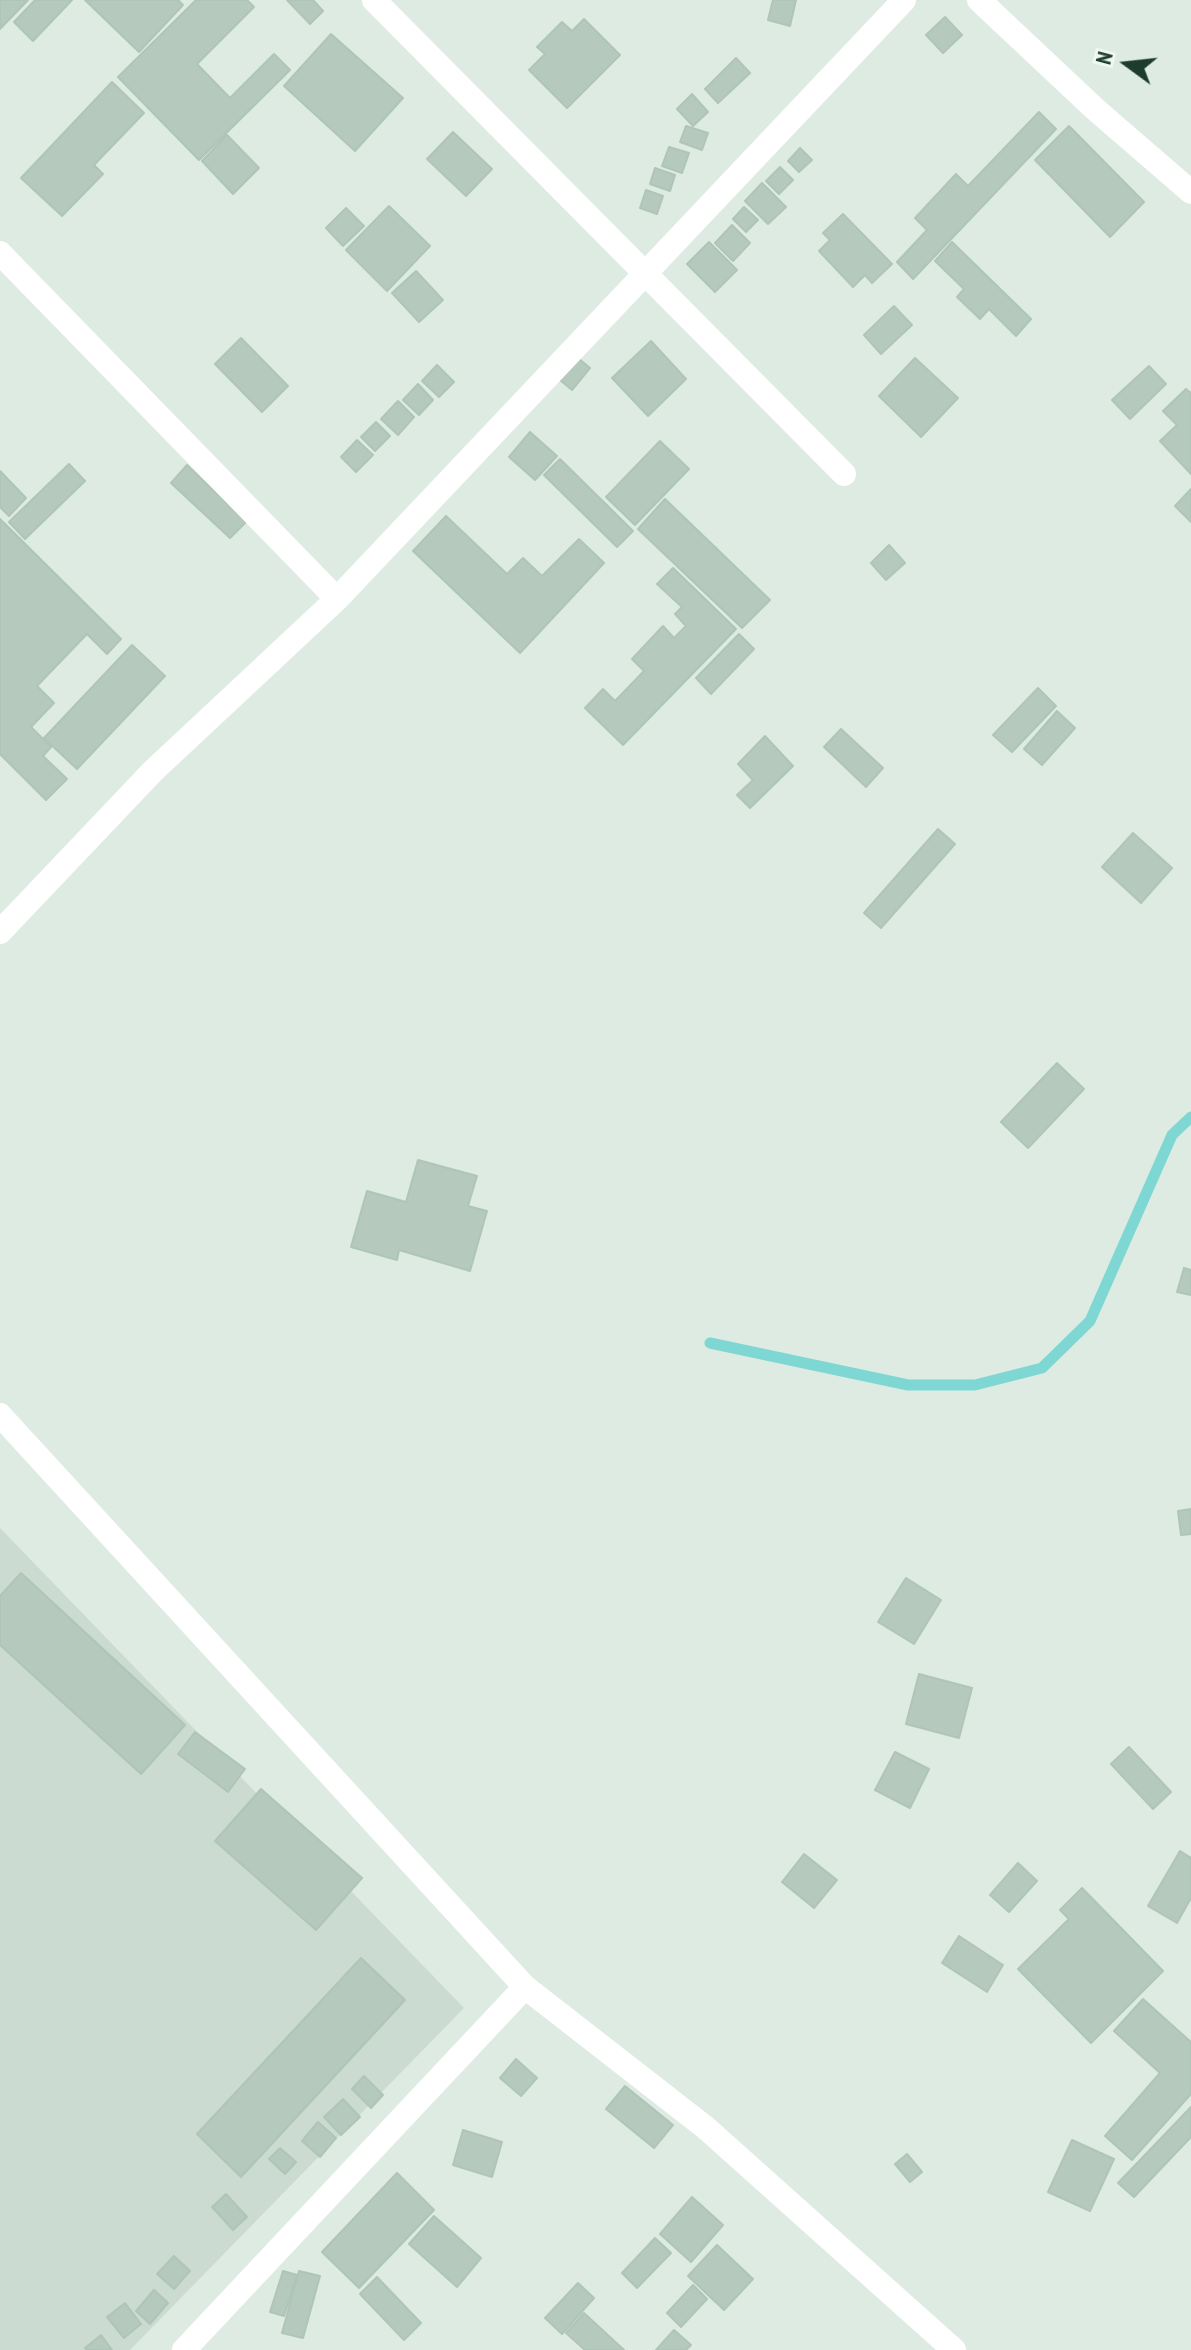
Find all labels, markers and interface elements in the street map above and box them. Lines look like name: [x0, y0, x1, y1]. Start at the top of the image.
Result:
north arrow: [1087, 24, 1167, 104]
text: N: [1089, 48, 1119, 67]

